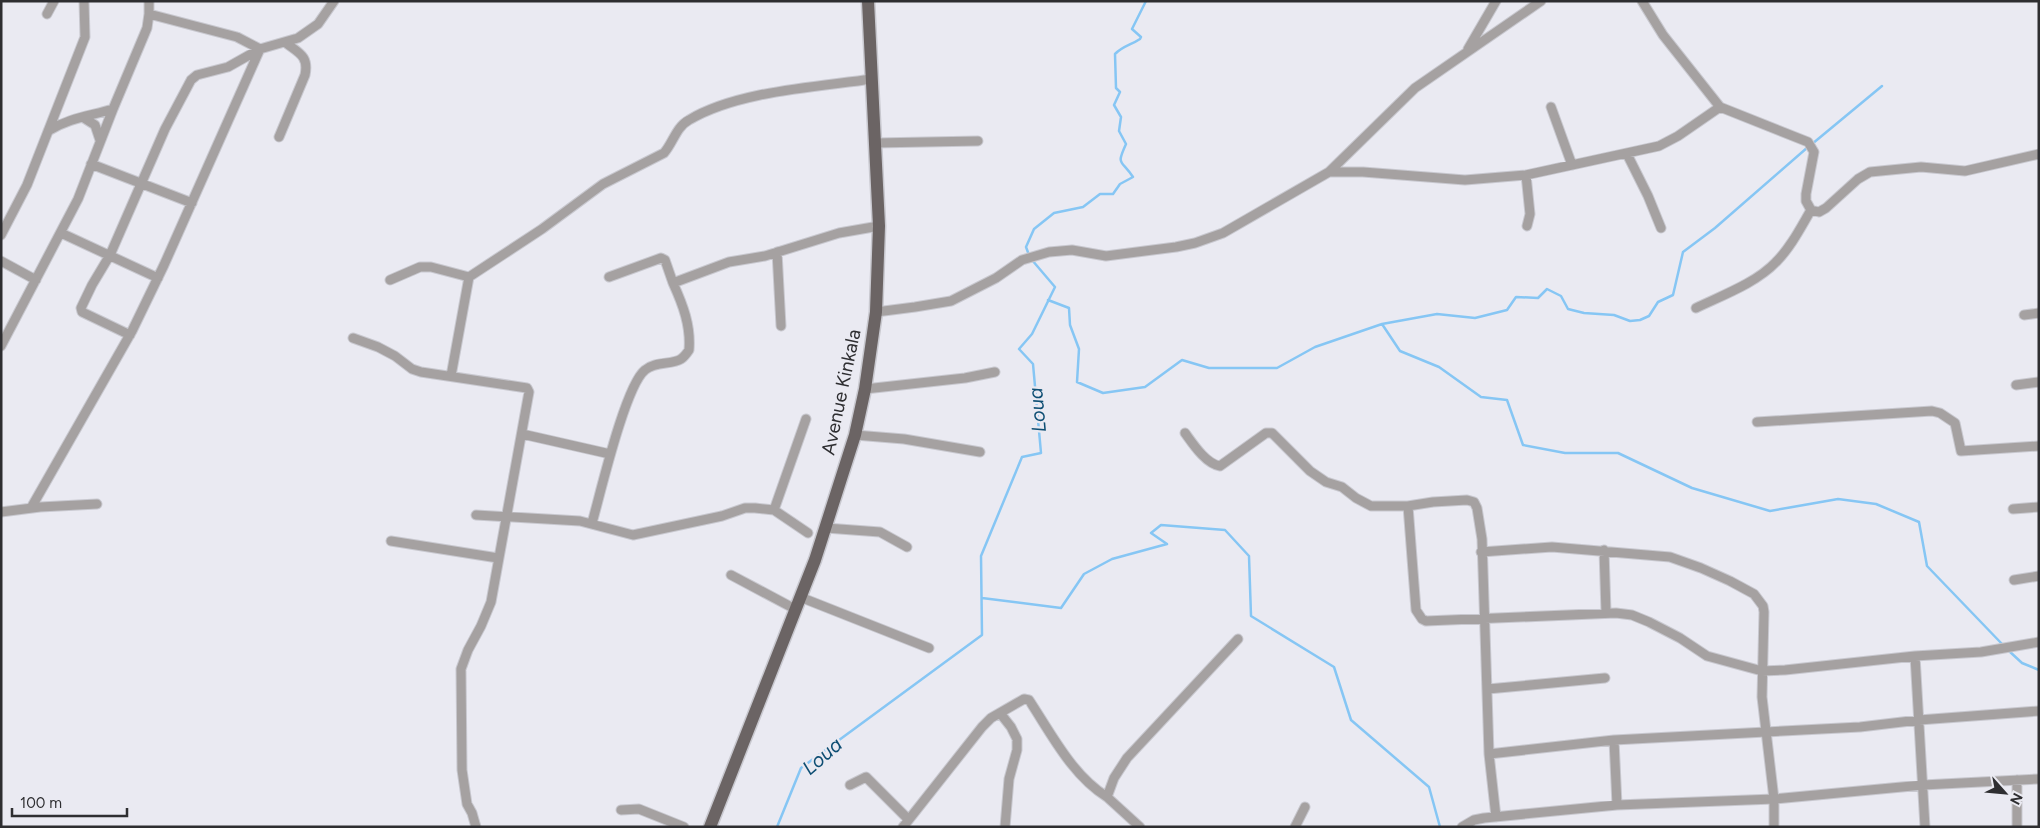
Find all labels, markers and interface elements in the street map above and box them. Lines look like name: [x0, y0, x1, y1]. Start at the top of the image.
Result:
street label: Avenue Kinkala: [816, 327, 866, 457]
water label: Loua: [1023, 386, 1051, 433]
water label: Loua: [797, 732, 847, 780]
north arrow: [1980, 768, 2030, 818]
scale bar: [12, 786, 128, 818]
text: N: [2006, 790, 2026, 807]
text: 100 m: [20, 794, 62, 812]

